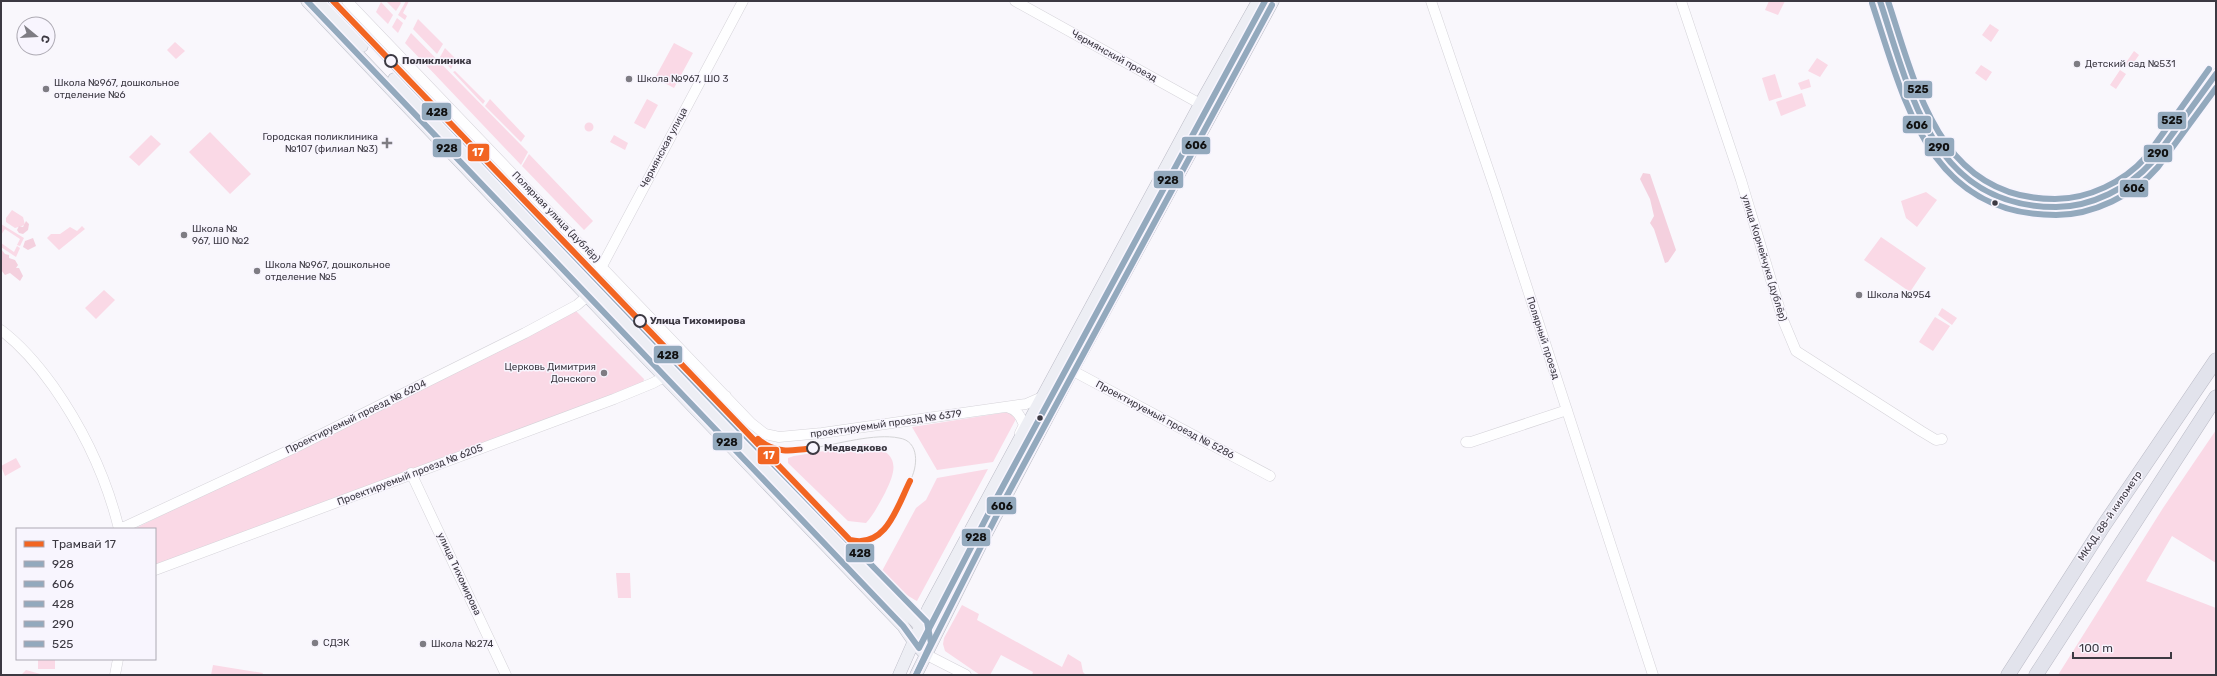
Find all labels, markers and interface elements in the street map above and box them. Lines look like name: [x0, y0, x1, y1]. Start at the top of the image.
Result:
north arrow: [16, 16, 56, 56]
street label: Чермянский проезд: [1069, 27, 1159, 85]
text: С: [38, 33, 52, 45]
marker: Поликлиника: [384, 54, 398, 68]
place label: Поликлиника: [402, 55, 472, 67]
place label: Детский сад №531: [2085, 58, 2175, 70]
marker: Детский сад №531: [2072, 59, 2082, 69]
place label: Школа №967, ШО 3: [637, 73, 728, 85]
marker: Школа №967, ШО 3: [624, 74, 634, 84]
place label: Школа №967, дошкольное отделение №6: [54, 77, 180, 101]
line badge: 525: [1903, 80, 1933, 99]
text: 525: [1907, 83, 1929, 96]
marker: Школа №967, дошкольное отделение №6: [41, 84, 51, 94]
line badge: 428: [421, 102, 452, 121]
text: 428: [426, 106, 448, 119]
street label: Чермянская улица: [638, 106, 690, 190]
line badge: 525: [2157, 111, 2187, 130]
text: 525: [2161, 114, 2183, 127]
line badge: 606: [1902, 115, 1932, 134]
text: 606: [1906, 119, 1928, 132]
place label: Городская поликлиника №107 (филиал №3): [263, 131, 378, 155]
line badge: 606: [1181, 136, 1211, 155]
marker: Городская поликлиника №107 (филиал №3): [381, 137, 393, 149]
line badge: 290: [1924, 137, 1955, 157]
line badge: 928: [432, 138, 462, 158]
text: 606: [1185, 139, 1207, 152]
text: 290: [1928, 141, 1950, 154]
text: 928: [436, 142, 458, 155]
line badge: 17: [467, 143, 490, 162]
line badge: 290: [2143, 144, 2173, 163]
text: 17: [472, 146, 485, 159]
text: 290: [2147, 147, 2169, 160]
street label: Полярная улица (дублёр): [509, 169, 603, 265]
line badge: 928: [1153, 170, 1184, 189]
text: 928: [1157, 174, 1179, 187]
line badge: 606: [2119, 179, 2149, 198]
text: 606: [2123, 182, 2145, 195]
street label: улица Корнейчука (дублёр): [1739, 193, 1789, 323]
unlabelled marker: [1990, 198, 2000, 208]
place label: Школа № 967, ШО №2: [192, 223, 249, 247]
marker: Школа № 967, ШО №2: [179, 230, 189, 240]
place label: Школа №967, дошкольное отделение №5: [265, 259, 391, 283]
marker: Школа №967, дошкольное отделение №5: [252, 266, 262, 276]
place label: Школа №954: [1867, 289, 1931, 301]
marker: Школа №954: [1854, 290, 1864, 300]
street label: Полярный проезд: [1524, 295, 1562, 381]
marker: Улица Тихомирова: [633, 314, 647, 328]
place label: Улица Тихомирова: [650, 315, 746, 327]
line badge: 428: [653, 345, 683, 364]
text: 428: [657, 349, 679, 362]
place label: Церковь Димитрия Донского: [505, 361, 596, 385]
marker: Церковь Димитрия Донского: [599, 368, 609, 378]
street label: Проектируемый проезд № 6204: [284, 378, 428, 456]
street label: Проектируемый проезд № 5286: [1094, 378, 1236, 462]
street label: проектируемый проезд № 6379: [810, 407, 963, 441]
unlabelled marker: [1035, 413, 1045, 423]
line badge: 928: [712, 432, 743, 451]
text: 928: [716, 436, 738, 449]
marker: Медведково: [806, 441, 820, 455]
street label: Проектируемый проезд № 6205: [335, 442, 485, 508]
place label: Медведково: [824, 442, 887, 454]
line badge: 17: [757, 446, 780, 465]
text: 17: [763, 449, 776, 462]
street label: МКАД, 88-й километр: [2075, 469, 2145, 563]
line badge: 606: [986, 496, 1017, 515]
text: 606: [991, 500, 1013, 513]
legend: [16, 528, 156, 660]
line badge: 928: [961, 528, 991, 547]
street label: улица Тихомирова: [435, 531, 483, 617]
text: 928: [965, 531, 987, 544]
text: Трамвай 17: [52, 537, 116, 551]
line badge: 428: [845, 543, 875, 563]
text: 428: [849, 547, 871, 560]
text: 928: [52, 557, 74, 571]
text: 606: [52, 577, 74, 591]
text: 428: [52, 597, 74, 611]
text: 290: [52, 617, 74, 631]
scale bar: [2073, 634, 2171, 660]
text: 525: [52, 637, 73, 651]
place label: СДЭК: [323, 637, 350, 649]
marker: СДЭК: [310, 638, 320, 648]
place label: Школа №274: [431, 638, 494, 650]
marker: Школа №274: [418, 639, 428, 649]
text: 100 m: [2079, 641, 2113, 655]

